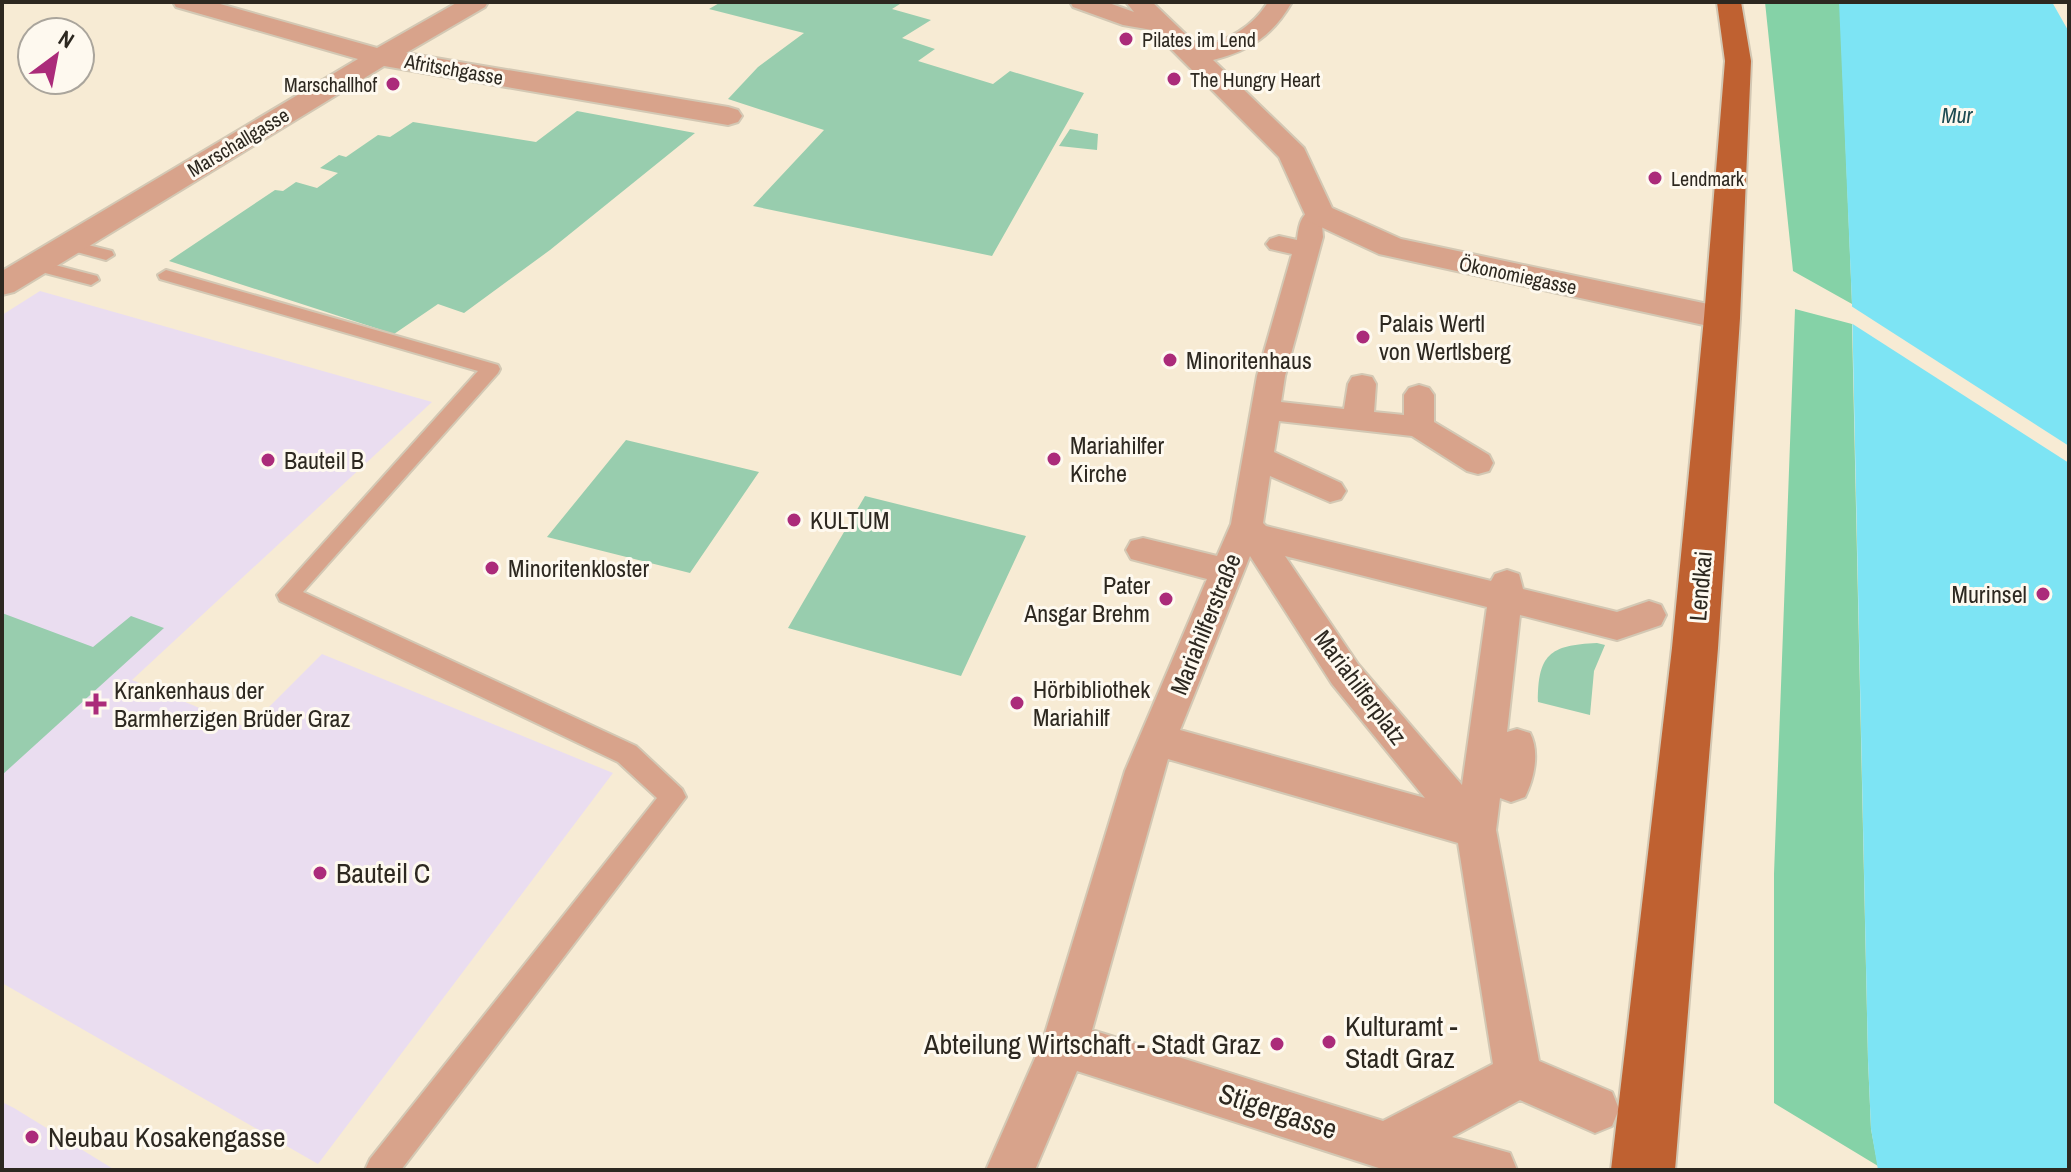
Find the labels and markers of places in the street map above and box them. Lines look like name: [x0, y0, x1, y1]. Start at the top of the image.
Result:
place label: Pilates im Lend: [1142, 26, 1256, 53]
marker: Pilates im Lend: [1117, 30, 1135, 48]
place label: The Hungry Heart: [1190, 66, 1321, 93]
marker: The Hungry Heart: [1165, 70, 1183, 88]
place label: Marschallhof: [284, 71, 377, 98]
marker: Marschallhof: [384, 75, 402, 93]
place label: Lendmark: [1671, 165, 1745, 192]
marker: Lendmark: [1646, 169, 1664, 187]
place label: Palais Wertl von Wertlsberg: [1379, 307, 1511, 367]
marker: Palais Wertl von Wertlsberg: [1354, 328, 1372, 346]
place label: Minoritenhaus: [1186, 344, 1312, 376]
marker: Minoritenhaus: [1161, 351, 1179, 369]
place label: Mariahilfer Kirche: [1070, 429, 1165, 489]
place label: Bauteil B: [284, 444, 364, 476]
marker: Mariahilfer Kirche: [1045, 450, 1063, 468]
marker: Bauteil B: [259, 451, 277, 469]
place label: KULTUM: [810, 504, 889, 536]
marker: KULTUM: [785, 511, 803, 529]
place label: Minoritenkloster: [508, 552, 650, 584]
marker: Minoritenkloster: [483, 559, 501, 577]
place label: Pater Ansgar Brehm: [1023, 569, 1150, 629]
place label: Murinsel: [1952, 578, 2027, 610]
marker: Murinsel: [2034, 585, 2052, 603]
marker: Pater Ansgar Brehm: [1157, 590, 1175, 608]
place label: Hörbibliothek Mariahilf: [1033, 673, 1150, 733]
place label: Krankenhaus der Barmherzigen Brüder Graz: [114, 674, 350, 734]
marker: Krankenhaus der Barmherzigen Brüder Graz: [85, 693, 107, 715]
marker: Hörbibliothek Mariahilf: [1008, 694, 1026, 712]
place label: Bauteil C: [336, 854, 430, 892]
marker: Bauteil C: [311, 864, 329, 882]
place label: Kulturamt - Stadt Graz: [1345, 1007, 1458, 1077]
place label: Abteilung Wirtschaft - Stadt Graz: [923, 1025, 1261, 1063]
marker: Kulturamt - Stadt Graz: [1320, 1033, 1338, 1051]
marker: Abteilung Wirtschaft - Stadt Graz: [1268, 1035, 1286, 1053]
place label: Neubau Kosakengasse: [48, 1118, 285, 1156]
marker: Neubau Kosakengasse: [23, 1128, 41, 1146]

